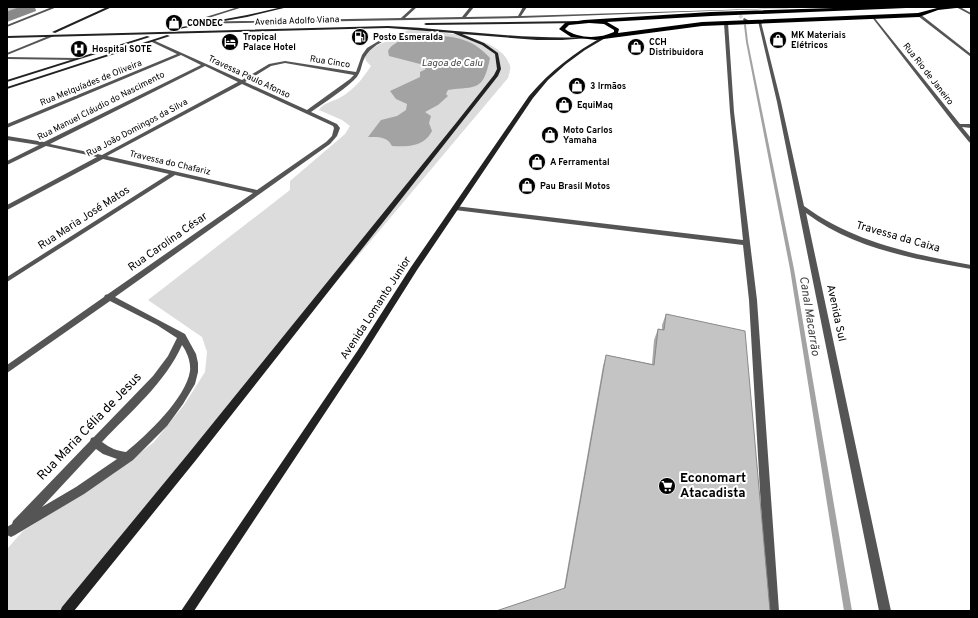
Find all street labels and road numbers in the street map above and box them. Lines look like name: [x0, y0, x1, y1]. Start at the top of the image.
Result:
street label: Avenida Adolfo Viana: [254, 14, 340, 28]
street label: Rua Rio de Janeiro: [900, 41, 956, 107]
street label: Travessa Paulo Afonso: [206, 53, 292, 101]
street label: Rua Cinco: [309, 53, 351, 71]
street label: Rua Melquíades de Oliveira: [39, 57, 144, 108]
street label: Rua Manuel Cláudio do Nascimento: [36, 69, 166, 143]
street label: Rua João Domingos da Silva: [84, 96, 190, 159]
street label: Travessa do Chafariz: [128, 148, 212, 178]
street label: Rua Maria José Matos: [35, 183, 133, 253]
street label: Rua Carolina César: [126, 209, 211, 275]
street label: Travessa da Caixa: [854, 218, 942, 256]
street label: Avenida Lomanto Junior: [337, 253, 415, 362]
street label: Avenida Sul: [823, 283, 849, 343]
street label: Rua Maria Célia de Jesus: [34, 370, 146, 484]

